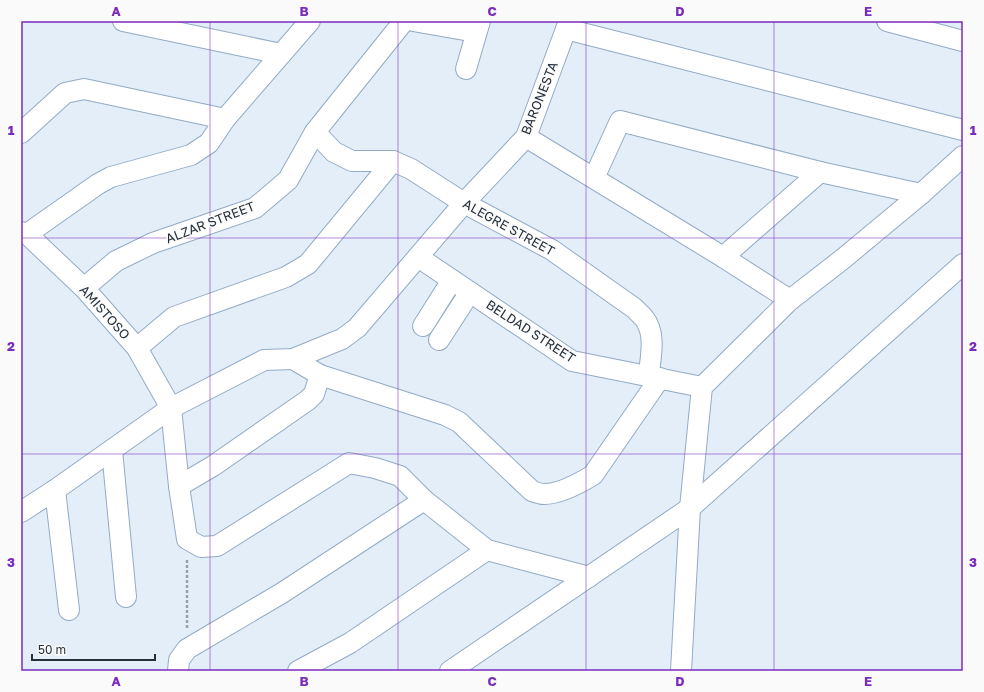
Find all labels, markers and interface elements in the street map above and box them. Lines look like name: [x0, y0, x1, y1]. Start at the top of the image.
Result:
text: A: [111, 3, 121, 19]
text: B: [299, 3, 309, 19]
text: C: [487, 3, 497, 19]
text: D: [675, 3, 685, 19]
text: E: [864, 3, 872, 19]
street label: BARONESTA: [517, 59, 561, 137]
text: 1: [8, 122, 15, 138]
text: 1: [970, 122, 977, 138]
street label: ALEGRE STREET: [460, 195, 558, 259]
street label: ALZAR STREET: [163, 198, 257, 246]
street label: AMISTOSO: [76, 282, 134, 342]
street label: BELDAD STREET: [483, 296, 579, 366]
text: 2: [7, 338, 15, 354]
text: 2: [969, 338, 977, 354]
text: 3: [7, 554, 15, 570]
text: 3: [969, 554, 977, 570]
scale bar: [32, 636, 155, 662]
text: 50 m: [38, 642, 66, 657]
text: A: [111, 673, 121, 689]
text: B: [299, 673, 309, 689]
text: C: [487, 673, 497, 689]
text: D: [675, 673, 685, 689]
text: E: [864, 673, 872, 689]

